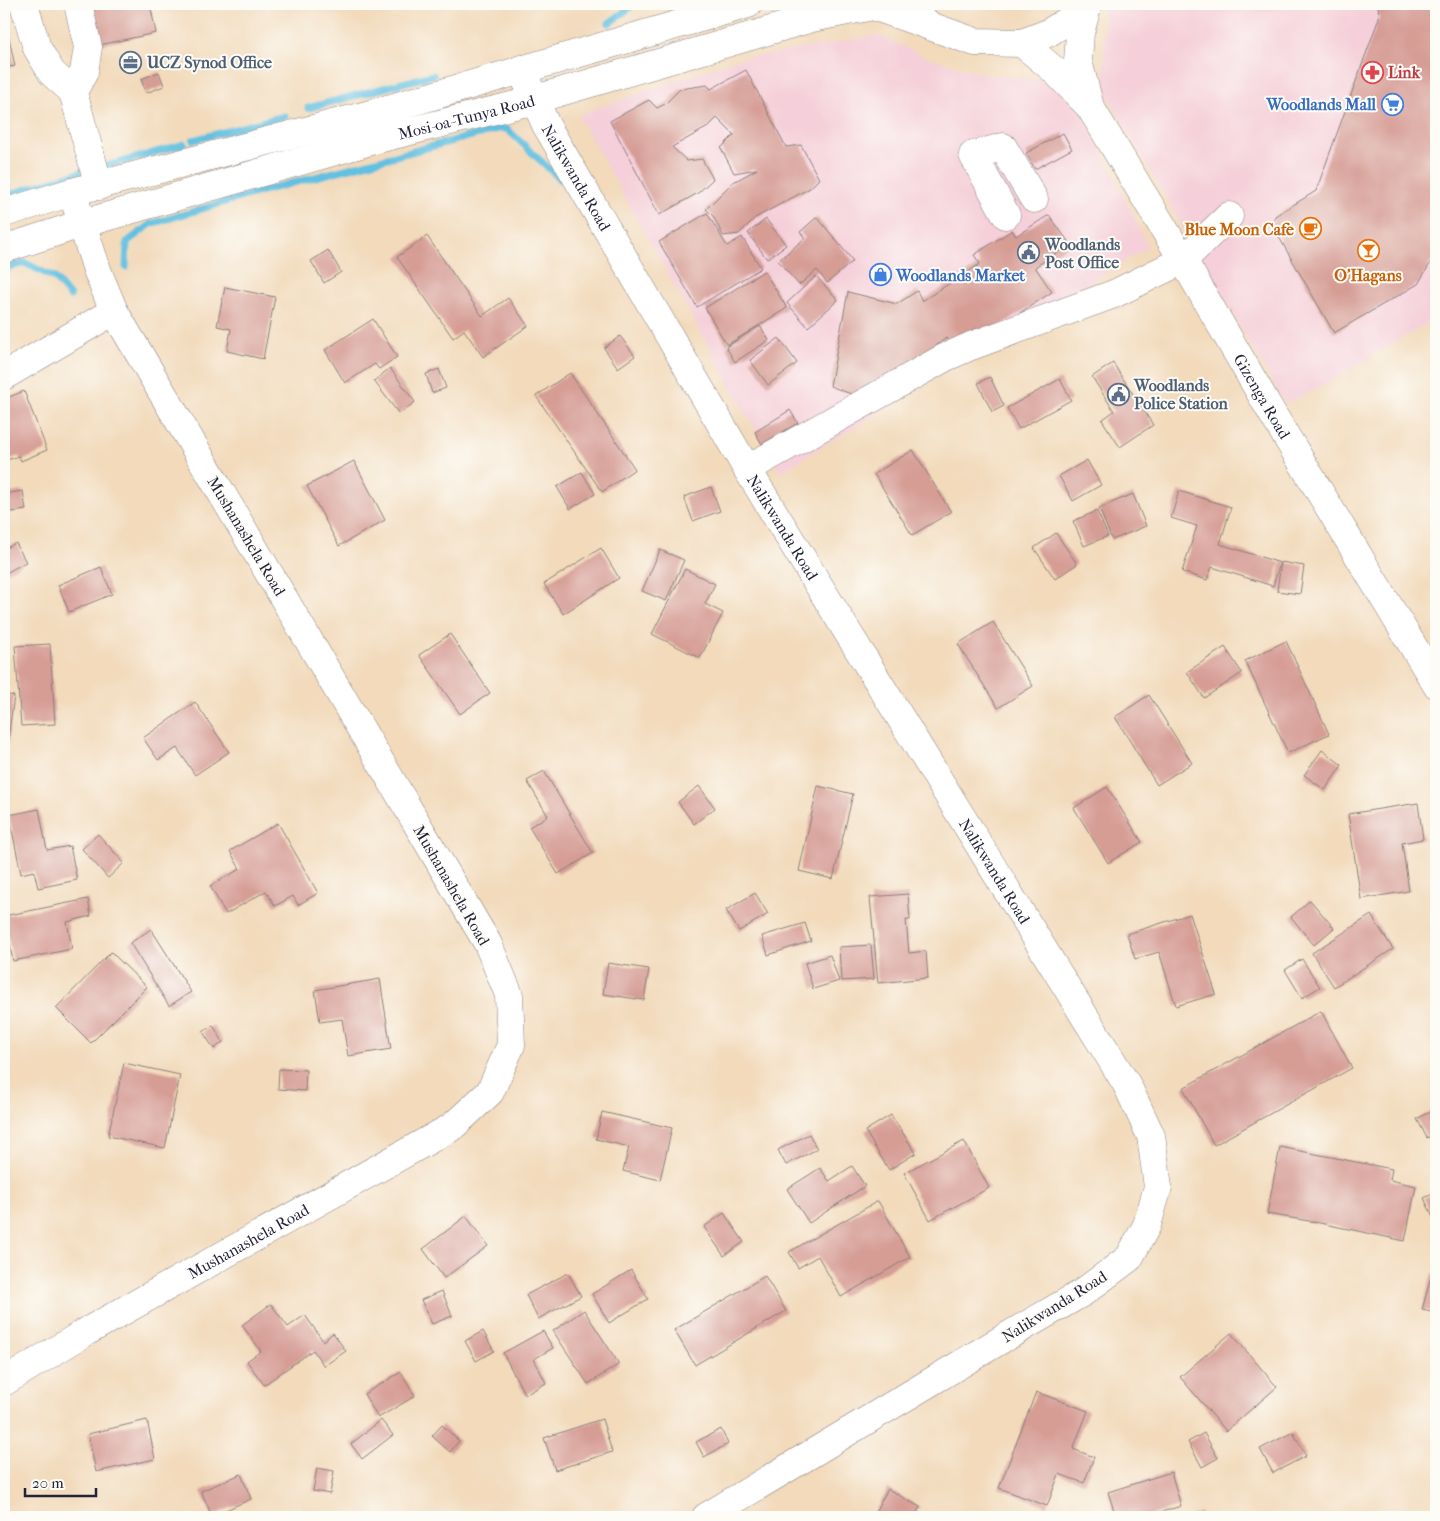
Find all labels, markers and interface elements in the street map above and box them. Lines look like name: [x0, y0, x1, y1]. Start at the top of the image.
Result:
office icon: UCZ Synod Office: [119, 50, 143, 74]
place label: UCZ Synod Office: [146, 53, 272, 73]
pharmacy icon: Link: [1360, 60, 1384, 84]
place label: Link: [1388, 63, 1421, 82]
street label: Mosi-oa-Tunya Road: [396, 91, 537, 144]
supermarket icon: Woodlands Mall: [1380, 92, 1404, 116]
place label: Woodlands Mall: [1265, 95, 1377, 114]
street label: Nalikwanda Road: [538, 121, 615, 235]
cafe icon: Blue Moon Cafe: [1298, 217, 1322, 241]
place label: Blue Moon Cafe: [1185, 220, 1294, 239]
place label: Woodlands Post Office: [1044, 235, 1120, 272]
bar icon: O'Hagans: [1356, 239, 1380, 263]
public building icon: Woodlands Post Office: [1017, 241, 1041, 265]
shop icon: Woodlands Market: [868, 263, 892, 287]
place label: Woodlands Market: [895, 266, 1025, 285]
place label: O'Hagans: [1334, 266, 1402, 286]
street label: Gizenga Road: [1230, 350, 1294, 443]
place label: Woodlands Police Station: [1133, 376, 1228, 413]
public building icon: Woodlands Police Station: [1106, 382, 1130, 406]
street label: Nalikwanda Road: [743, 471, 822, 584]
street label: Mushanashela Road: [203, 473, 290, 600]
street label: Nalikwanda Road: [955, 815, 1034, 928]
street label: Mushanashela Road: [409, 822, 494, 949]
street label: Mushanashela Road: [184, 1200, 313, 1283]
street label: Nalikwanda Road: [998, 1266, 1110, 1346]
scale bar: [25, 1466, 96, 1498]
text: 20 m: [32, 1474, 64, 1492]

